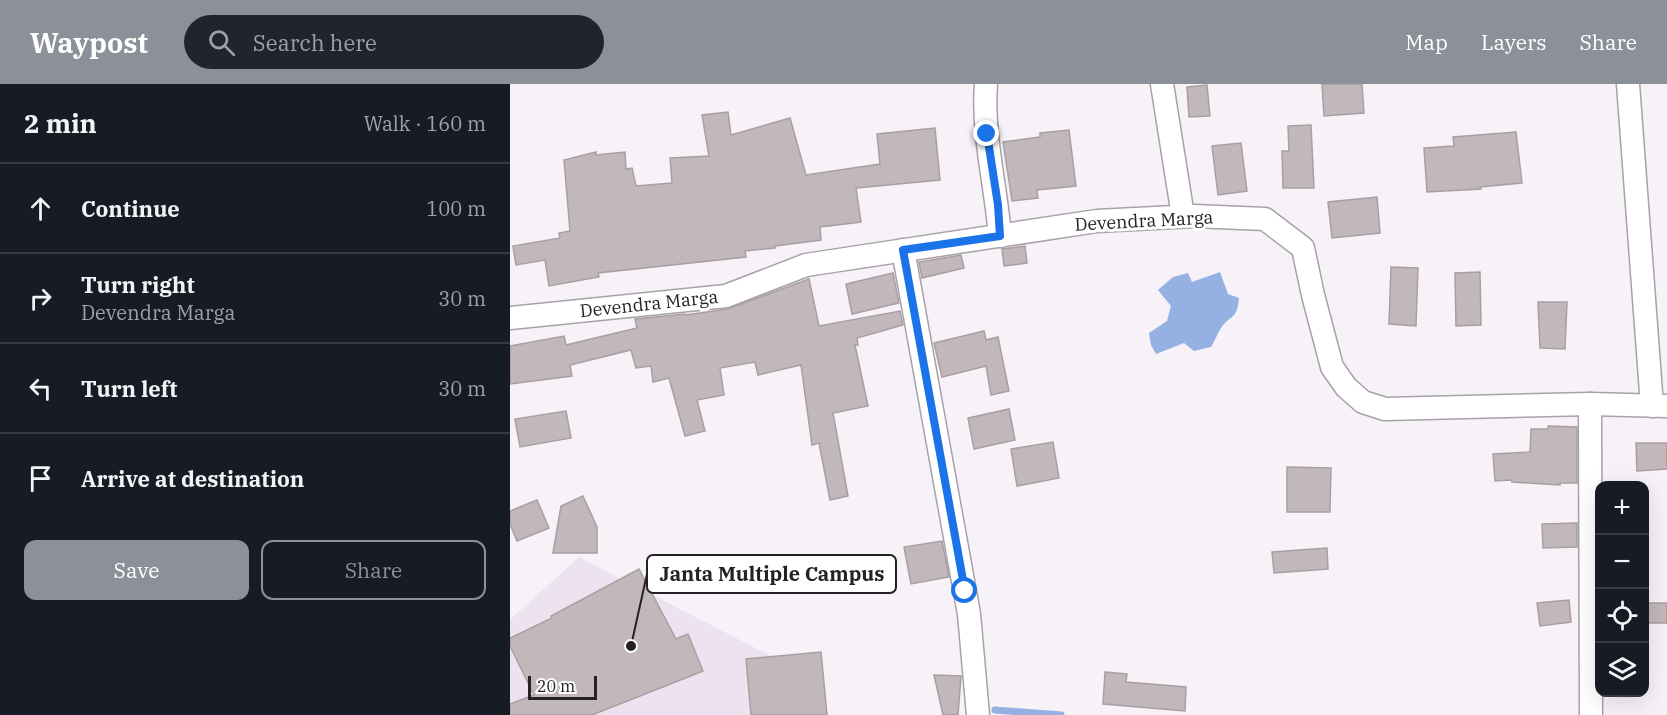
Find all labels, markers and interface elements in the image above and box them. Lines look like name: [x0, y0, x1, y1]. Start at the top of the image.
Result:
search box: [184, 15, 604, 69]
text: Waypost: [30, 24, 148, 61]
icon: search: [205, 26, 238, 59]
text: Search here: [253, 28, 377, 57]
text: Map: [1405, 28, 1448, 56]
text: Layers: [1481, 28, 1547, 56]
text: Share: [1580, 28, 1637, 56]
text: 2 min: [24, 106, 97, 140]
text: Walk · 160 m: [364, 110, 486, 137]
route end: [973, 120, 999, 146]
icon: ahead: [24, 192, 57, 225]
text: Continue: [81, 194, 180, 223]
text: 100 m: [426, 195, 486, 222]
street label: Devendra Marga: [1074, 205, 1214, 236]
text: Turn right: [81, 270, 195, 299]
icon: right: [24, 282, 57, 315]
text: 30 m: [438, 285, 486, 312]
street label: Devendra Marga: [579, 285, 719, 322]
text: Devendra Marga: [81, 299, 235, 326]
icon: left: [24, 372, 57, 405]
text: Turn left: [81, 374, 177, 403]
text: 30 m: [438, 375, 486, 402]
icon: arrive: [24, 462, 57, 495]
text: Arrive at destination: [81, 464, 304, 493]
map controls: [1595, 481, 1649, 697]
button: +: [1595, 481, 1649, 535]
button: −: [1595, 535, 1649, 589]
button: Save: [24, 540, 249, 600]
button: Share: [261, 540, 486, 600]
callout: Janta Multiple Campus: [647, 555, 896, 593]
text: Janta Multiple Campus: [660, 560, 884, 587]
route start: [951, 577, 977, 603]
button: locate: [1595, 589, 1649, 643]
button: layers: [1595, 643, 1649, 697]
scale bar: [528, 673, 597, 700]
text: 20 m: [537, 676, 575, 696]

